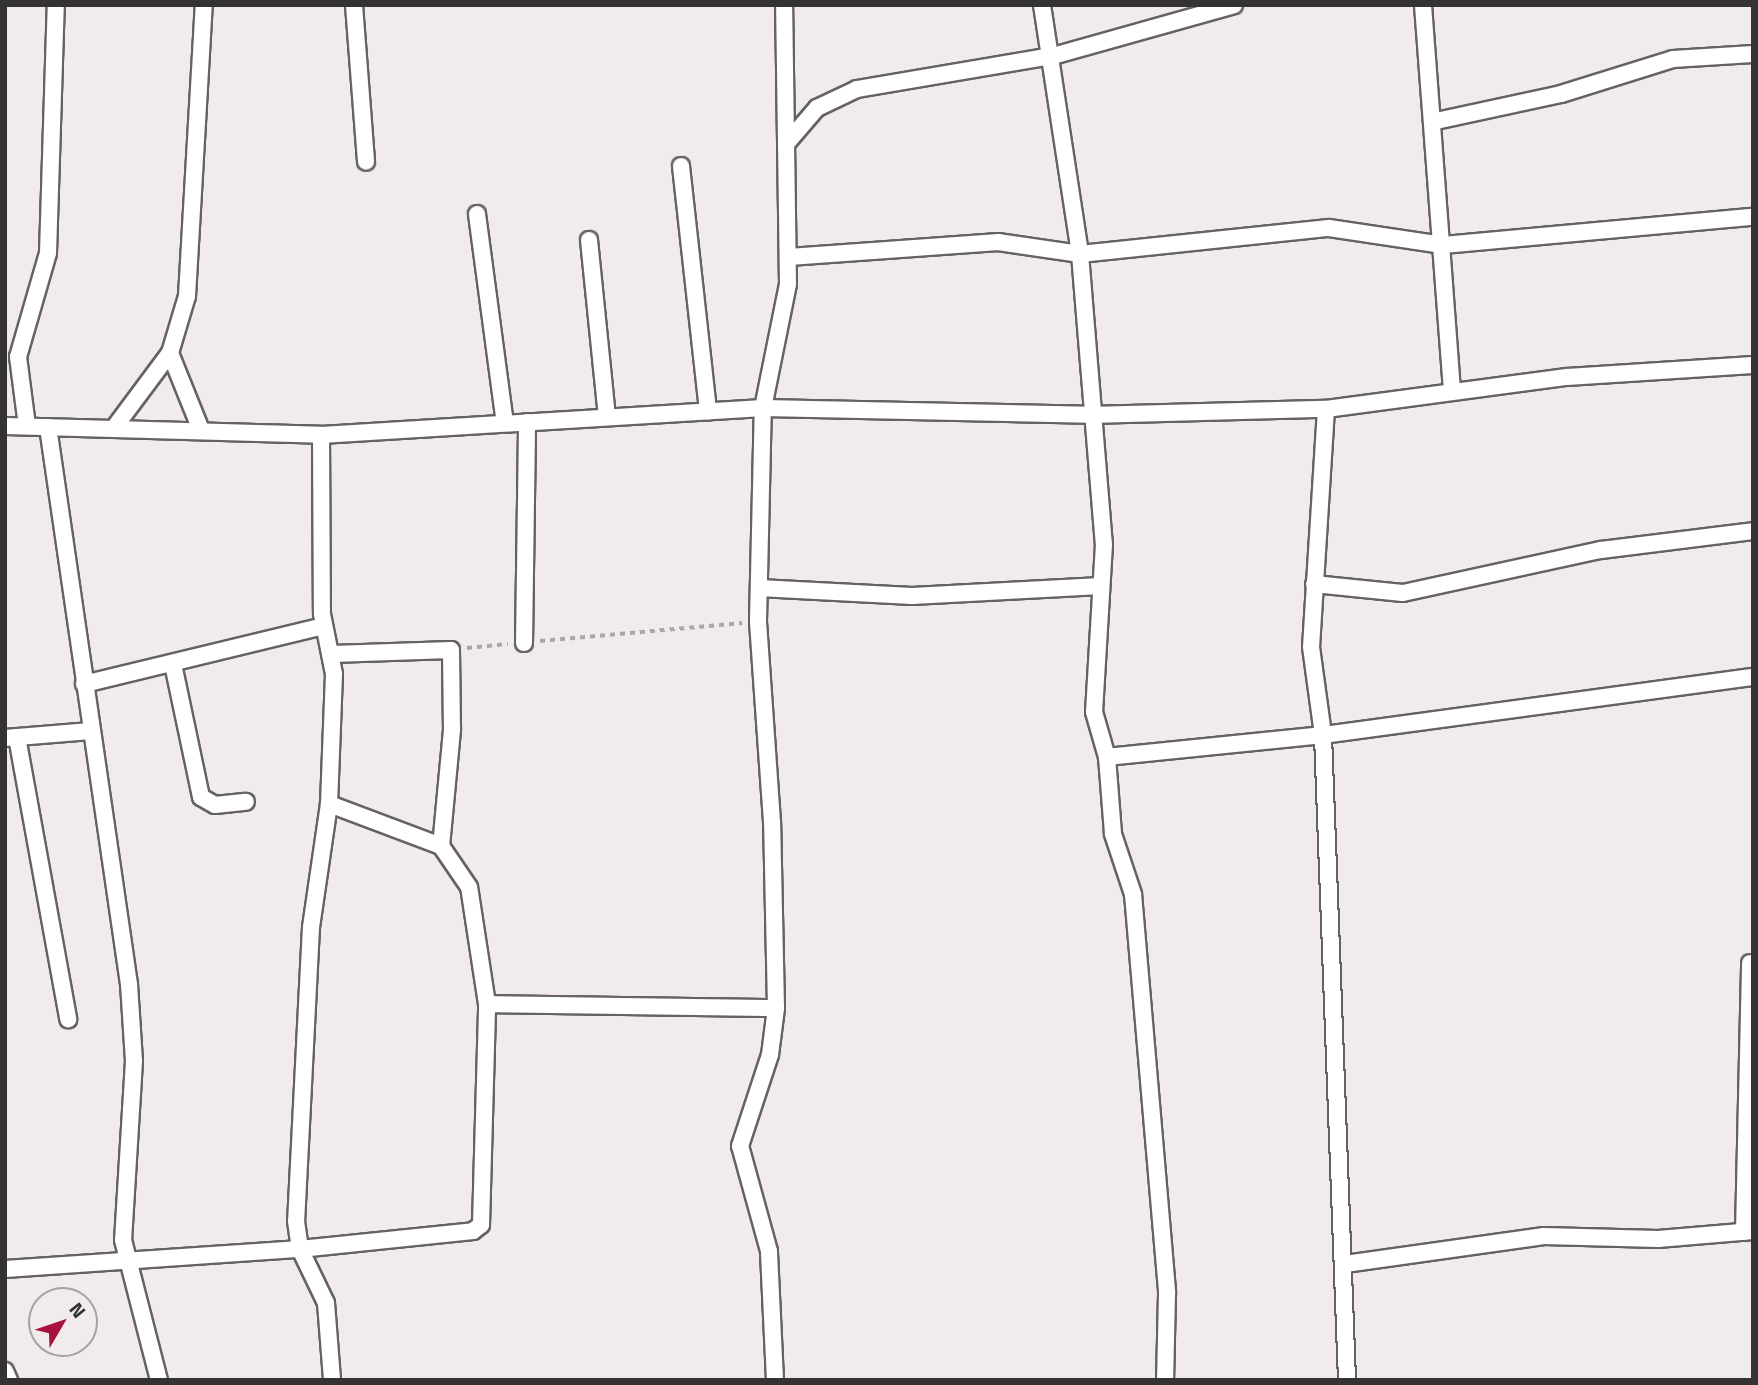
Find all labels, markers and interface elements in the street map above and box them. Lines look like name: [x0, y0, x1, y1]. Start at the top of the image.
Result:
north arrow: [28, 1287, 98, 1357]
text: N: [63, 1295, 94, 1324]

